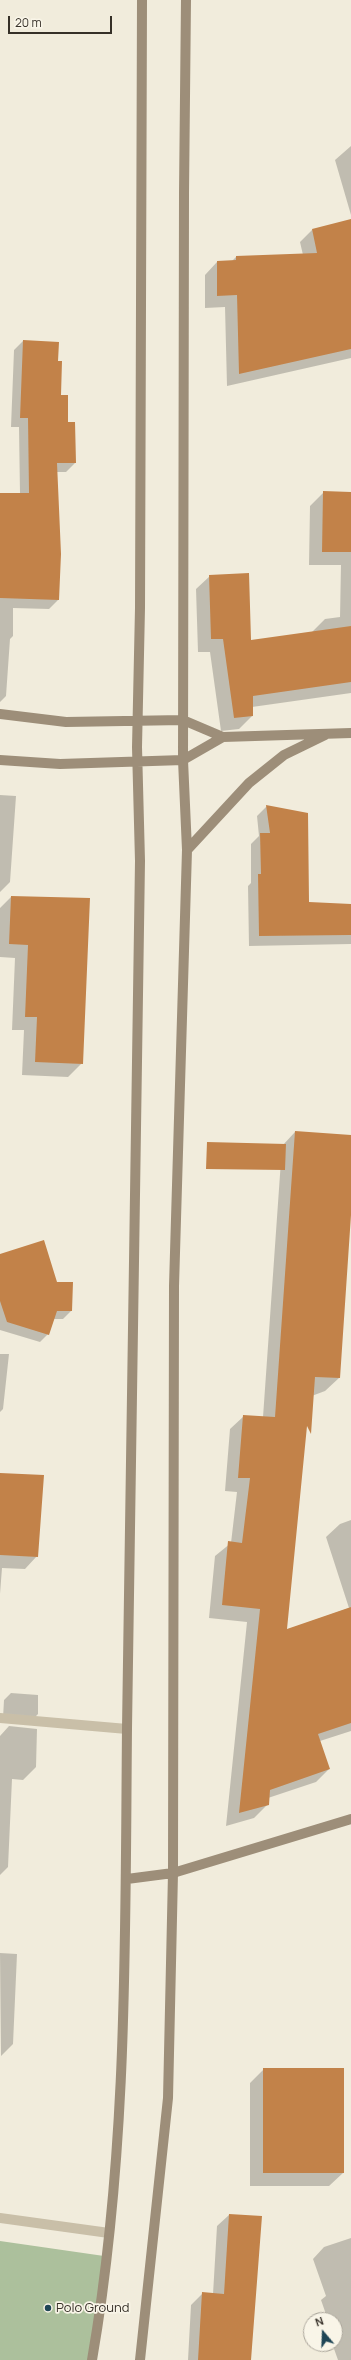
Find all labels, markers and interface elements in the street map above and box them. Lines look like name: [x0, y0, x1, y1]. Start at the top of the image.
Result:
scale bar: [10, 8, 114, 34]
text: 20 m: [15, 14, 42, 31]
place label: Polo Ground: [56, 2300, 129, 2316]
marker: Polo Ground: [43, 2303, 53, 2313]
north arrow: [303, 2312, 343, 2352]
text: N: [313, 2313, 325, 2330]

